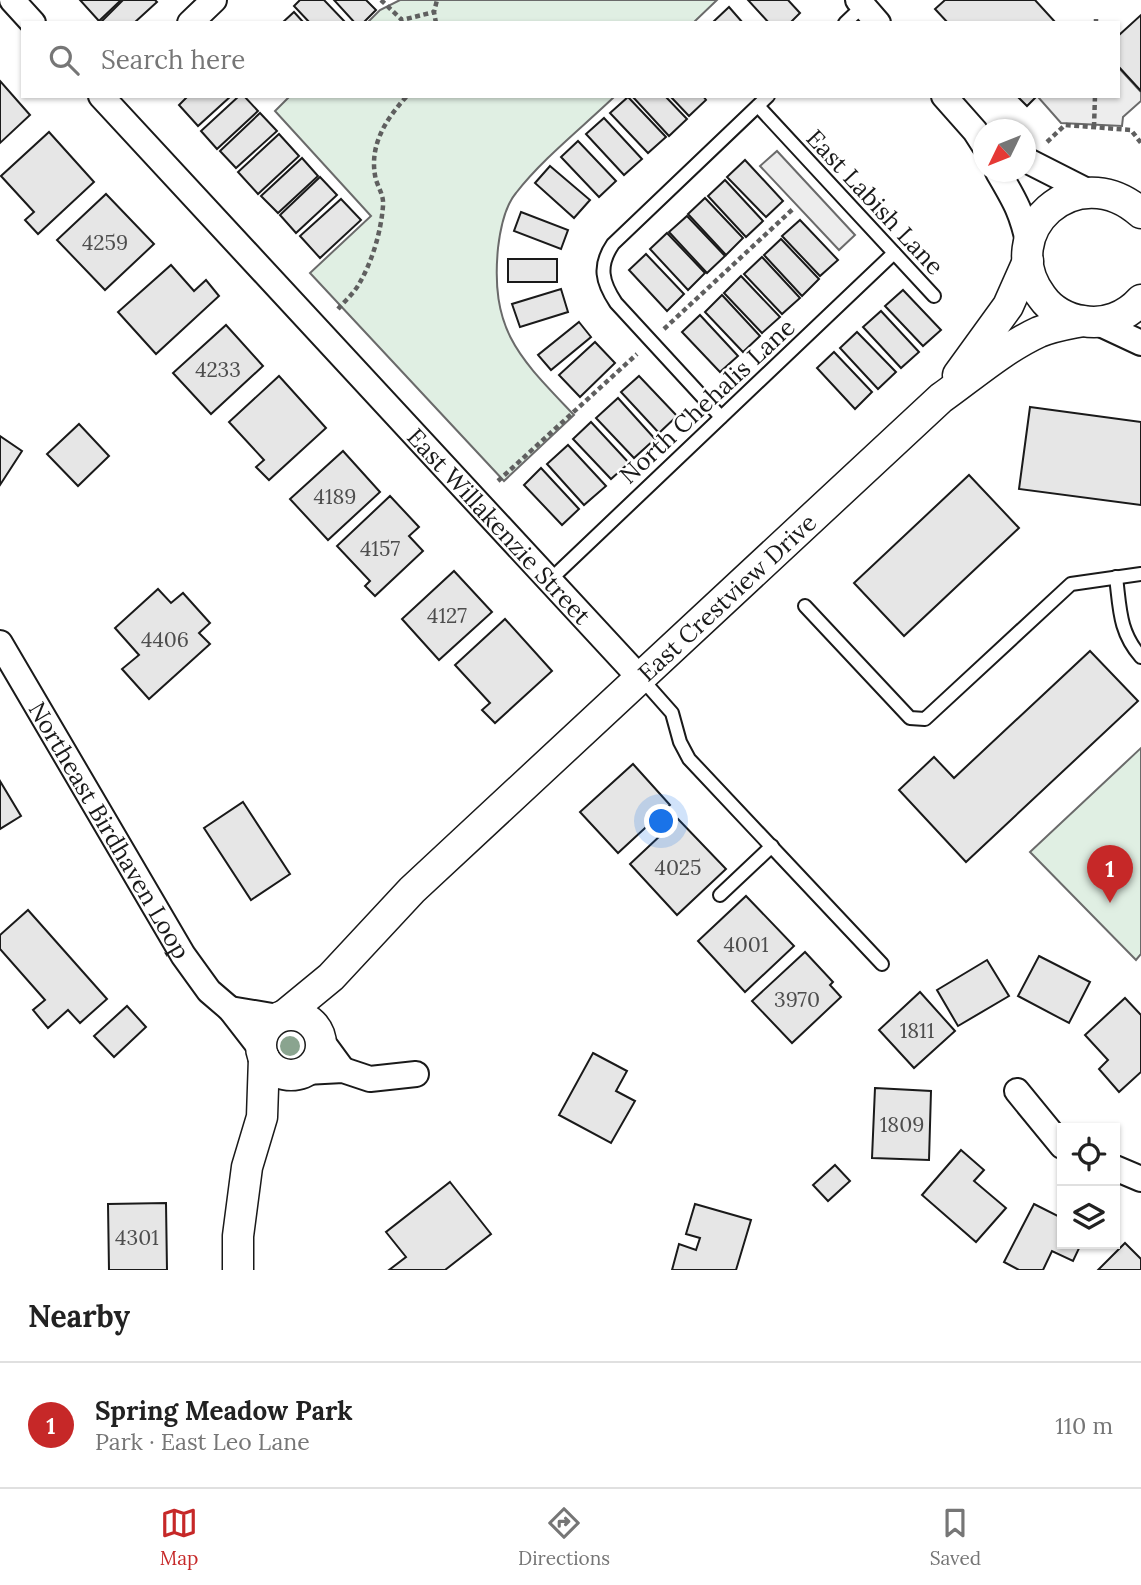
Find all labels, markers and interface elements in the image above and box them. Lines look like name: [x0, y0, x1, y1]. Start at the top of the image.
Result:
search box: [21, 21, 1120, 98]
icon: search: [45, 41, 83, 79]
text: Search here: [101, 43, 245, 76]
north arrow: [973, 119, 1036, 182]
street label: East Labish Lane: [800, 123, 950, 281]
house number: 4259: [82, 229, 128, 256]
street label: North Chehalis Lane: [613, 312, 801, 490]
house number: 4233: [195, 356, 241, 383]
street label: East Willakenzie Street: [401, 421, 598, 631]
house number: 4189: [314, 483, 356, 510]
street label: East Crestview Drive: [631, 507, 822, 688]
house number: 4157: [360, 535, 400, 562]
house number: 4127: [427, 602, 467, 629]
house number: 4406: [141, 626, 189, 653]
street label: Northeast Birdhaven Loop: [22, 696, 197, 964]
your location: [644, 804, 678, 838]
pin: 1: [1087, 845, 1133, 903]
house number: 4025: [655, 854, 702, 881]
house number: 4001: [723, 931, 769, 958]
house number: 3970: [774, 986, 820, 1013]
house number: 1811: [900, 1017, 934, 1044]
house number: 1809: [880, 1111, 924, 1138]
map controls: [1057, 1123, 1120, 1249]
button: locate: [1057, 1123, 1120, 1186]
button: layers: [1057, 1186, 1120, 1249]
house number: 4301: [115, 1224, 159, 1251]
text: Nearby: [28, 1297, 130, 1335]
text: Spring Meadow Park: [95, 1394, 353, 1427]
text: 1: [46, 1411, 56, 1440]
text: 110 m: [1055, 1411, 1113, 1440]
text: Park · East Leo Lane: [95, 1427, 310, 1456]
tab: Map: [160, 1504, 198, 1570]
tab: Directions: [518, 1504, 610, 1570]
tab: Saved: [930, 1504, 981, 1570]

